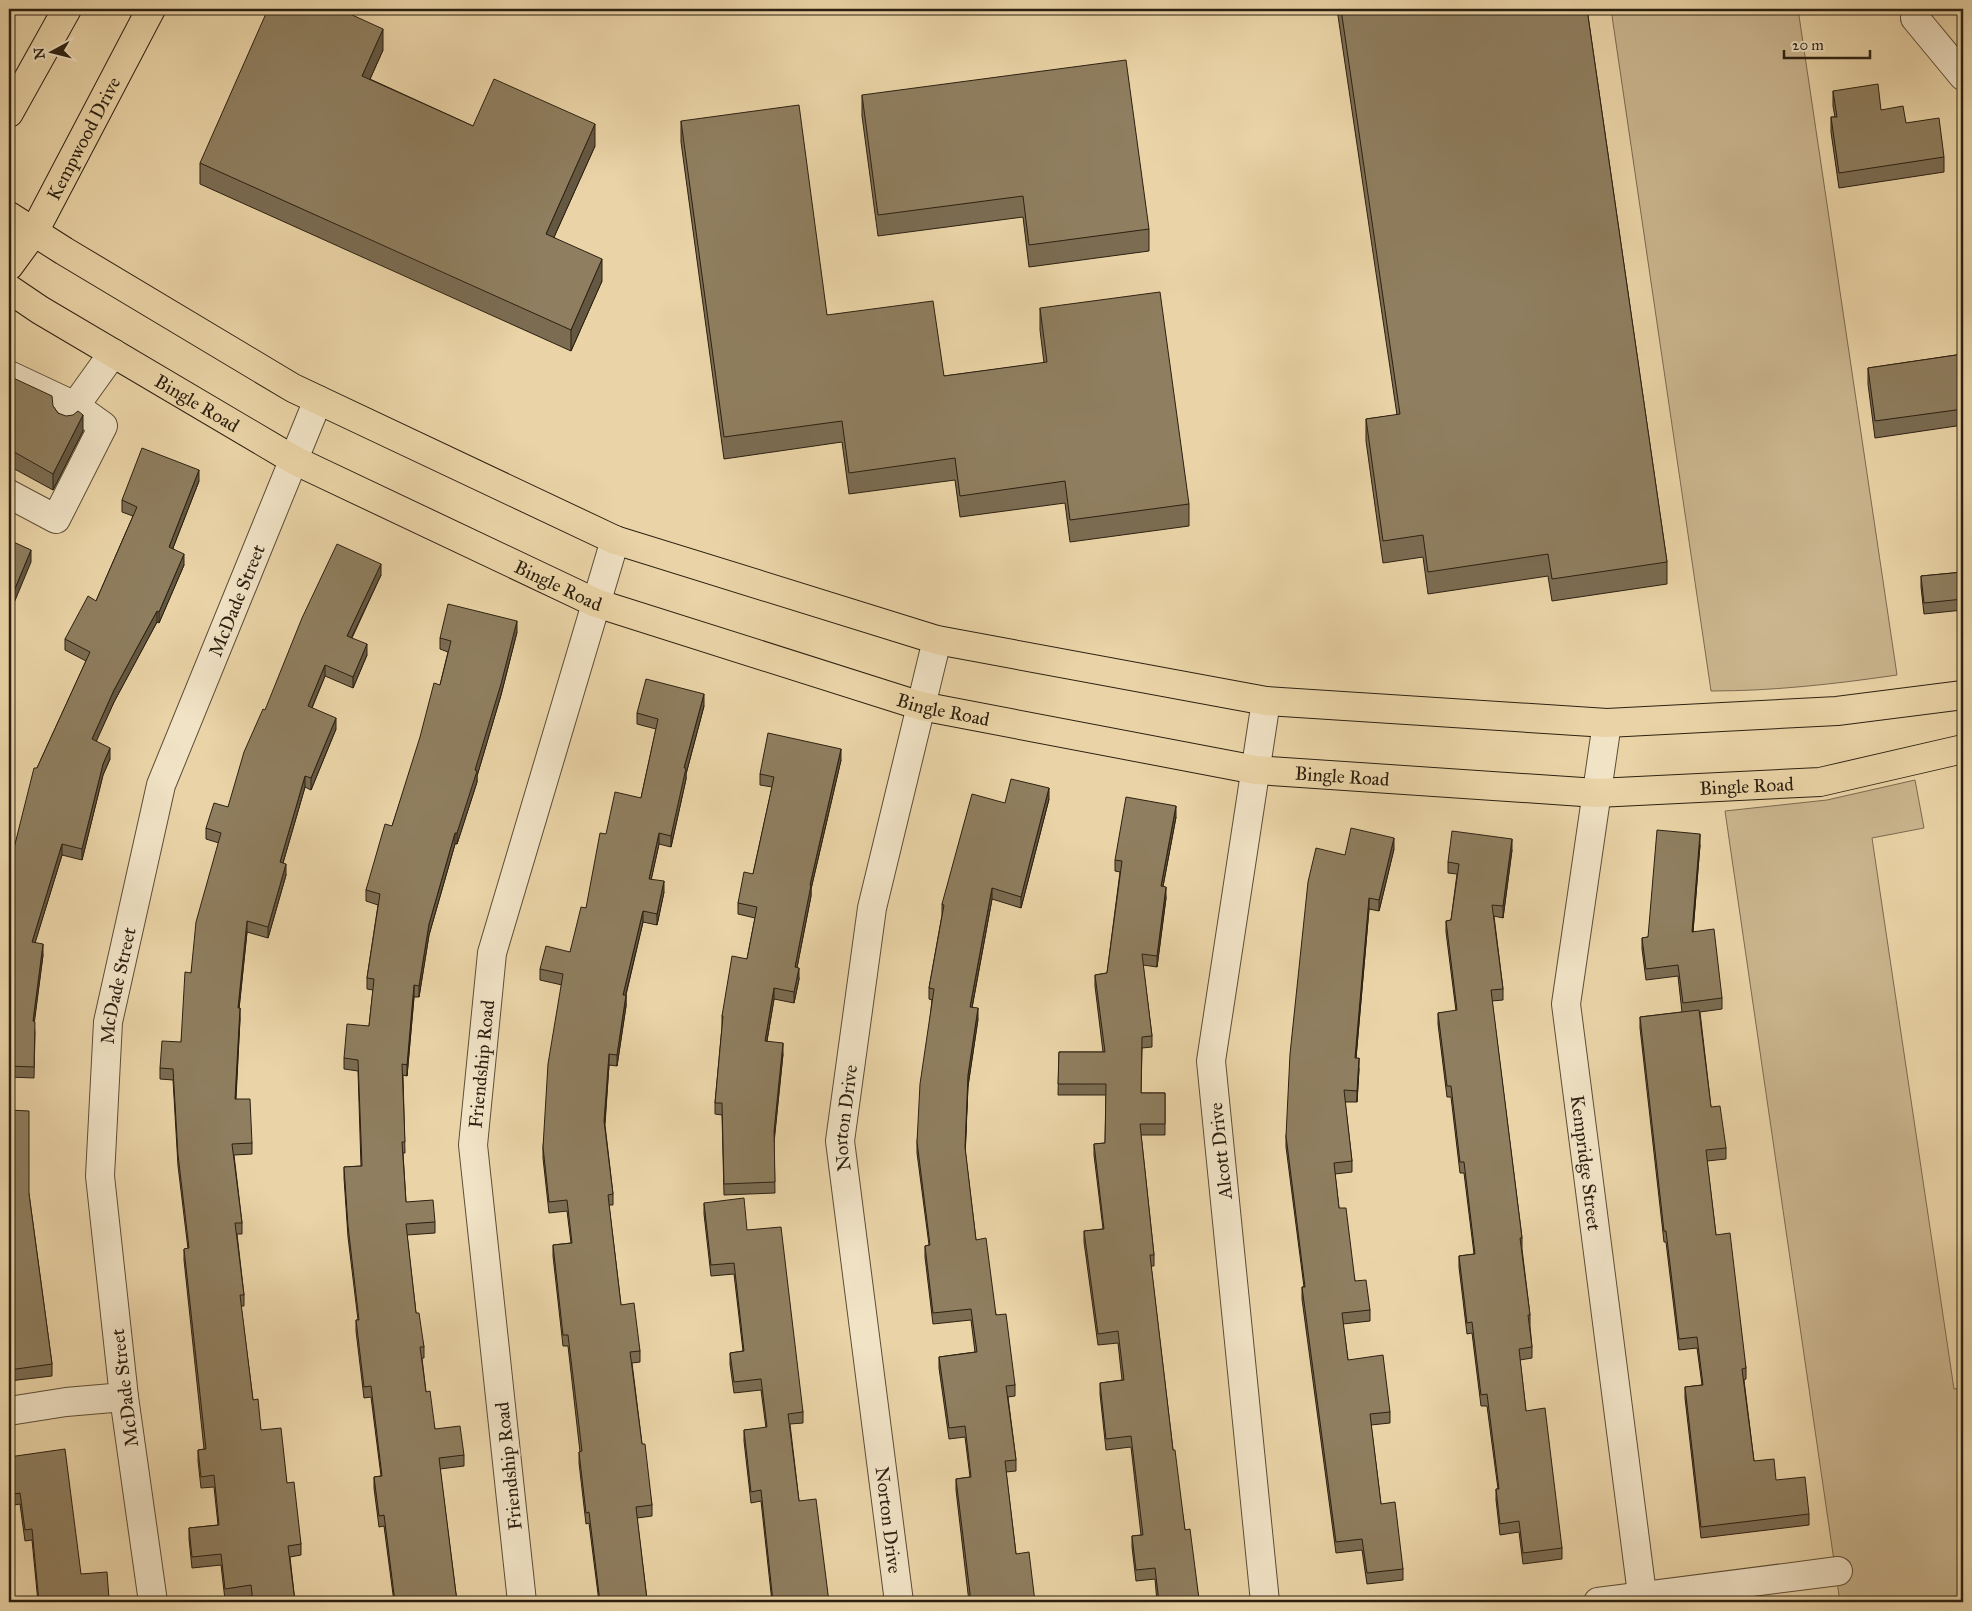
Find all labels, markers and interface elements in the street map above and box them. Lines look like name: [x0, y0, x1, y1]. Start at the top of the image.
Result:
north arrow: [28, 28, 78, 78]
scale bar: [1784, 28, 1871, 60]
text: 20 m: [1792, 36, 1824, 54]
text: N: [30, 46, 49, 60]
street label: Kempwood Drive: [42, 73, 125, 204]
street label: Bingle Road: [150, 369, 244, 437]
street label: McDade Street: [204, 541, 270, 660]
street label: Bingle Road: [511, 555, 605, 616]
street label: Bingle Road: [894, 688, 992, 731]
street label: Bingle Road: [1294, 762, 1391, 791]
street label: Bingle Road: [1699, 772, 1795, 800]
street label: McDade Street: [96, 925, 141, 1045]
street label: Friendship Road: [464, 998, 499, 1129]
street label: Norton Drive: [829, 1063, 862, 1173]
street label: Kempridge Street: [1566, 1094, 1606, 1232]
street label: Alcott Drive: [1204, 1101, 1237, 1201]
street label: McDade Street: [106, 1327, 143, 1448]
street label: Friendship Road: [490, 1400, 527, 1531]
street label: Norton Drive: [871, 1465, 906, 1575]

